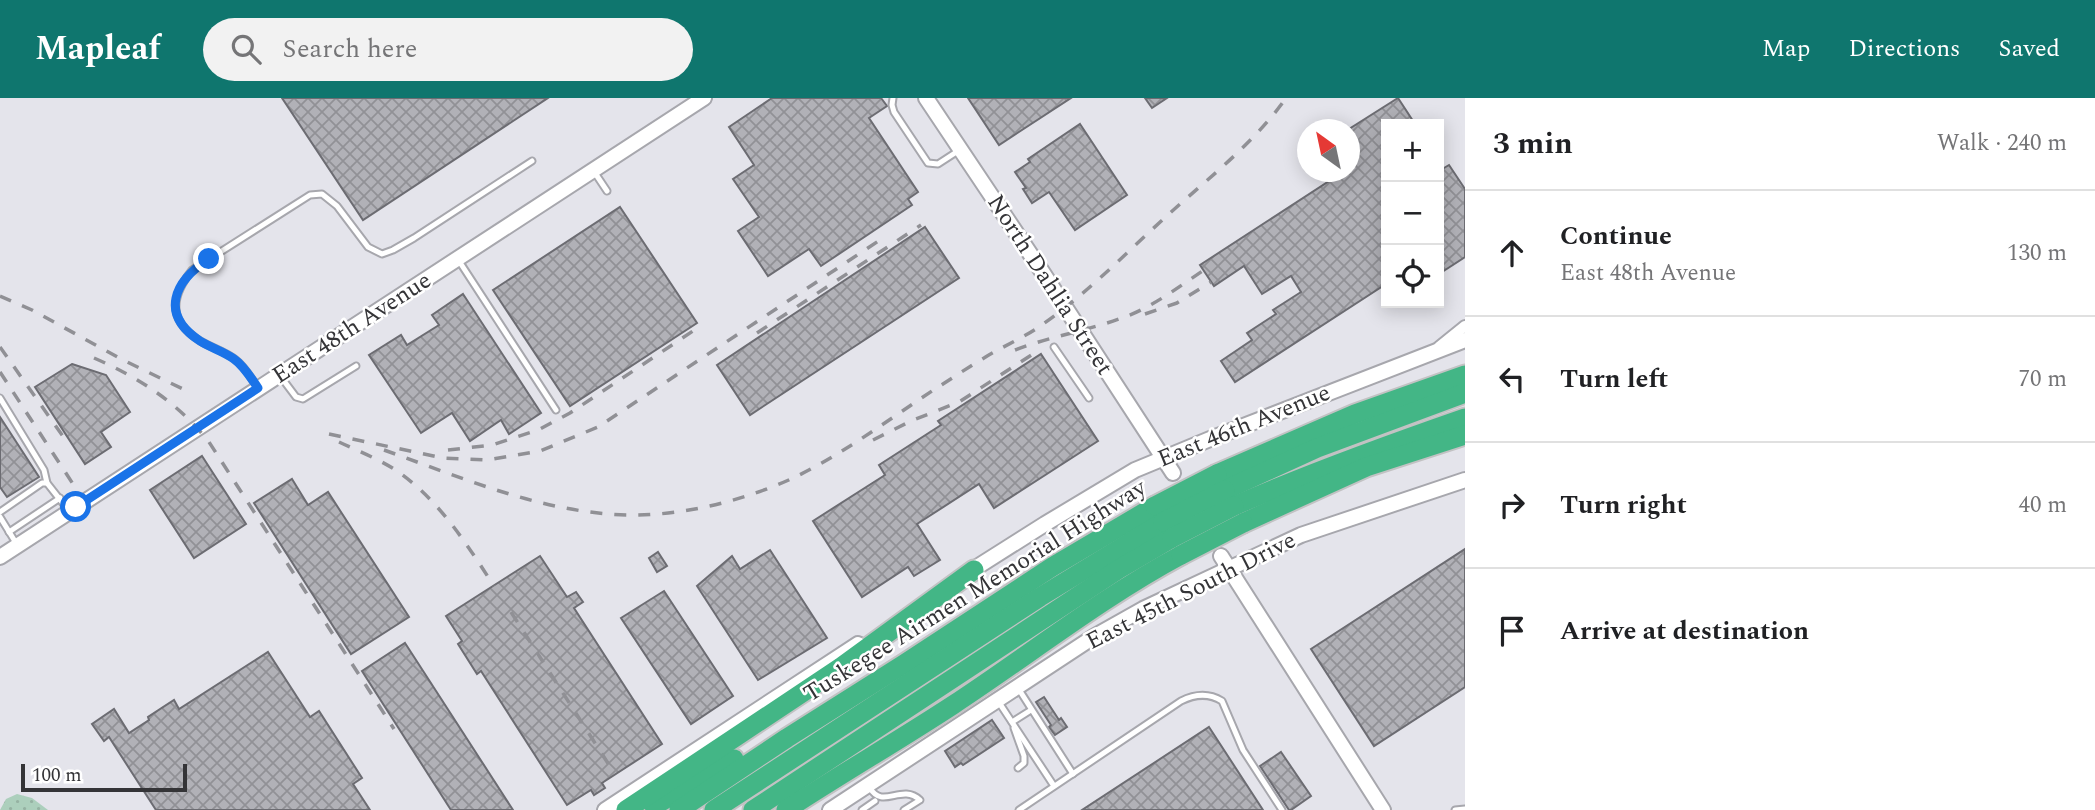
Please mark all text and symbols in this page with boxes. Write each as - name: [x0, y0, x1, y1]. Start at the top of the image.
- search box: [203, 18, 693, 81]
- text: Mapleaf: [35, 24, 161, 74]
- text: Search here: [283, 29, 417, 69]
- icon: search: [227, 30, 265, 68]
- text: Map: [1762, 31, 1810, 67]
- text: Directions: [1848, 31, 1960, 67]
- text: Saved: [1998, 31, 2060, 67]
- north arrow: [1297, 119, 1360, 182]
- map controls: [1381, 119, 1444, 308]
- button: +: [1381, 119, 1444, 182]
- text: 3 min: [1493, 121, 1573, 167]
- text: Walk · 240 m: [1937, 126, 2067, 161]
- button: −: [1381, 182, 1444, 245]
- street label: North Dahlia Street: [978, 187, 1122, 383]
- text: Continue: [1560, 216, 1672, 256]
- icon: ahead: [1493, 234, 1531, 272]
- text: 130 m: [2007, 236, 2067, 271]
- route end: [193, 243, 224, 274]
- button: locate: [1381, 245, 1444, 308]
- text: East 48th Avenue: [1560, 256, 1736, 291]
- street label: East 48th Avenue: [265, 263, 439, 393]
- text: Turn left: [1560, 359, 1668, 399]
- icon: left: [1493, 360, 1531, 398]
- text: 70 m: [2018, 362, 2067, 397]
- street label: East 46th Avenue: [1152, 375, 1336, 477]
- street label: Tuskegee Airmen Memorial Highway: [797, 469, 1155, 712]
- text: Turn right: [1560, 485, 1687, 525]
- icon: right: [1493, 486, 1531, 524]
- text: 40 m: [2018, 488, 2067, 523]
- route start: [60, 491, 91, 522]
- street label: East 45th South Drive: [1080, 522, 1302, 660]
- text: Arrive at destination: [1560, 611, 1809, 651]
- icon: arrive: [1493, 612, 1531, 650]
- scale bar: [21, 761, 187, 793]
- text: 100 m: [32, 761, 82, 790]

